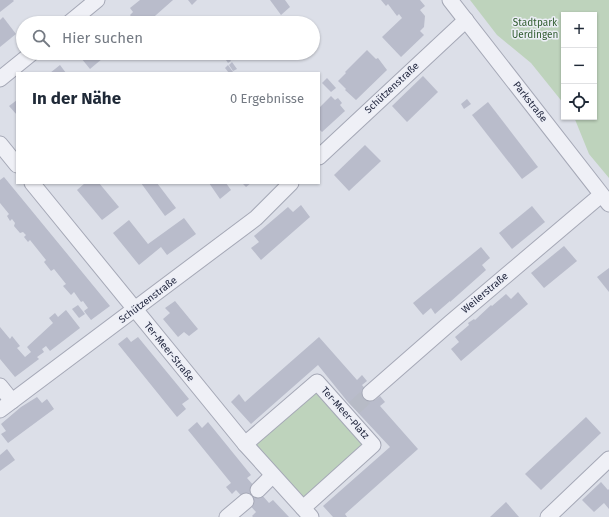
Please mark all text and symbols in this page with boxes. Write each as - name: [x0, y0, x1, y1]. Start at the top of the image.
- map controls: [561, 12, 597, 120]
- button: +: [561, 12, 597, 48]
- search box: [16, 16, 320, 60]
- park label: Stadtpark Uerdingen: [512, 17, 558, 41]
- icon: search: [30, 27, 52, 49]
- text: Hier suchen: [62, 29, 143, 47]
- button: −: [561, 48, 597, 84]
- street label: Schützenstraße: [362, 60, 422, 116]
- street label: Parkstraße: [510, 79, 550, 125]
- button: locate: [561, 84, 597, 120]
- text: In der Nähe: [32, 88, 121, 109]
- text: 0 Ergebnisse: [230, 91, 304, 106]
- street label: Weilerstraße: [459, 270, 511, 316]
- street label: Schützenstraße: [117, 274, 179, 326]
- street label: Ter-Meer-Straße: [141, 320, 197, 384]
- street label: Ter-Meer-Platz: [318, 385, 372, 442]

